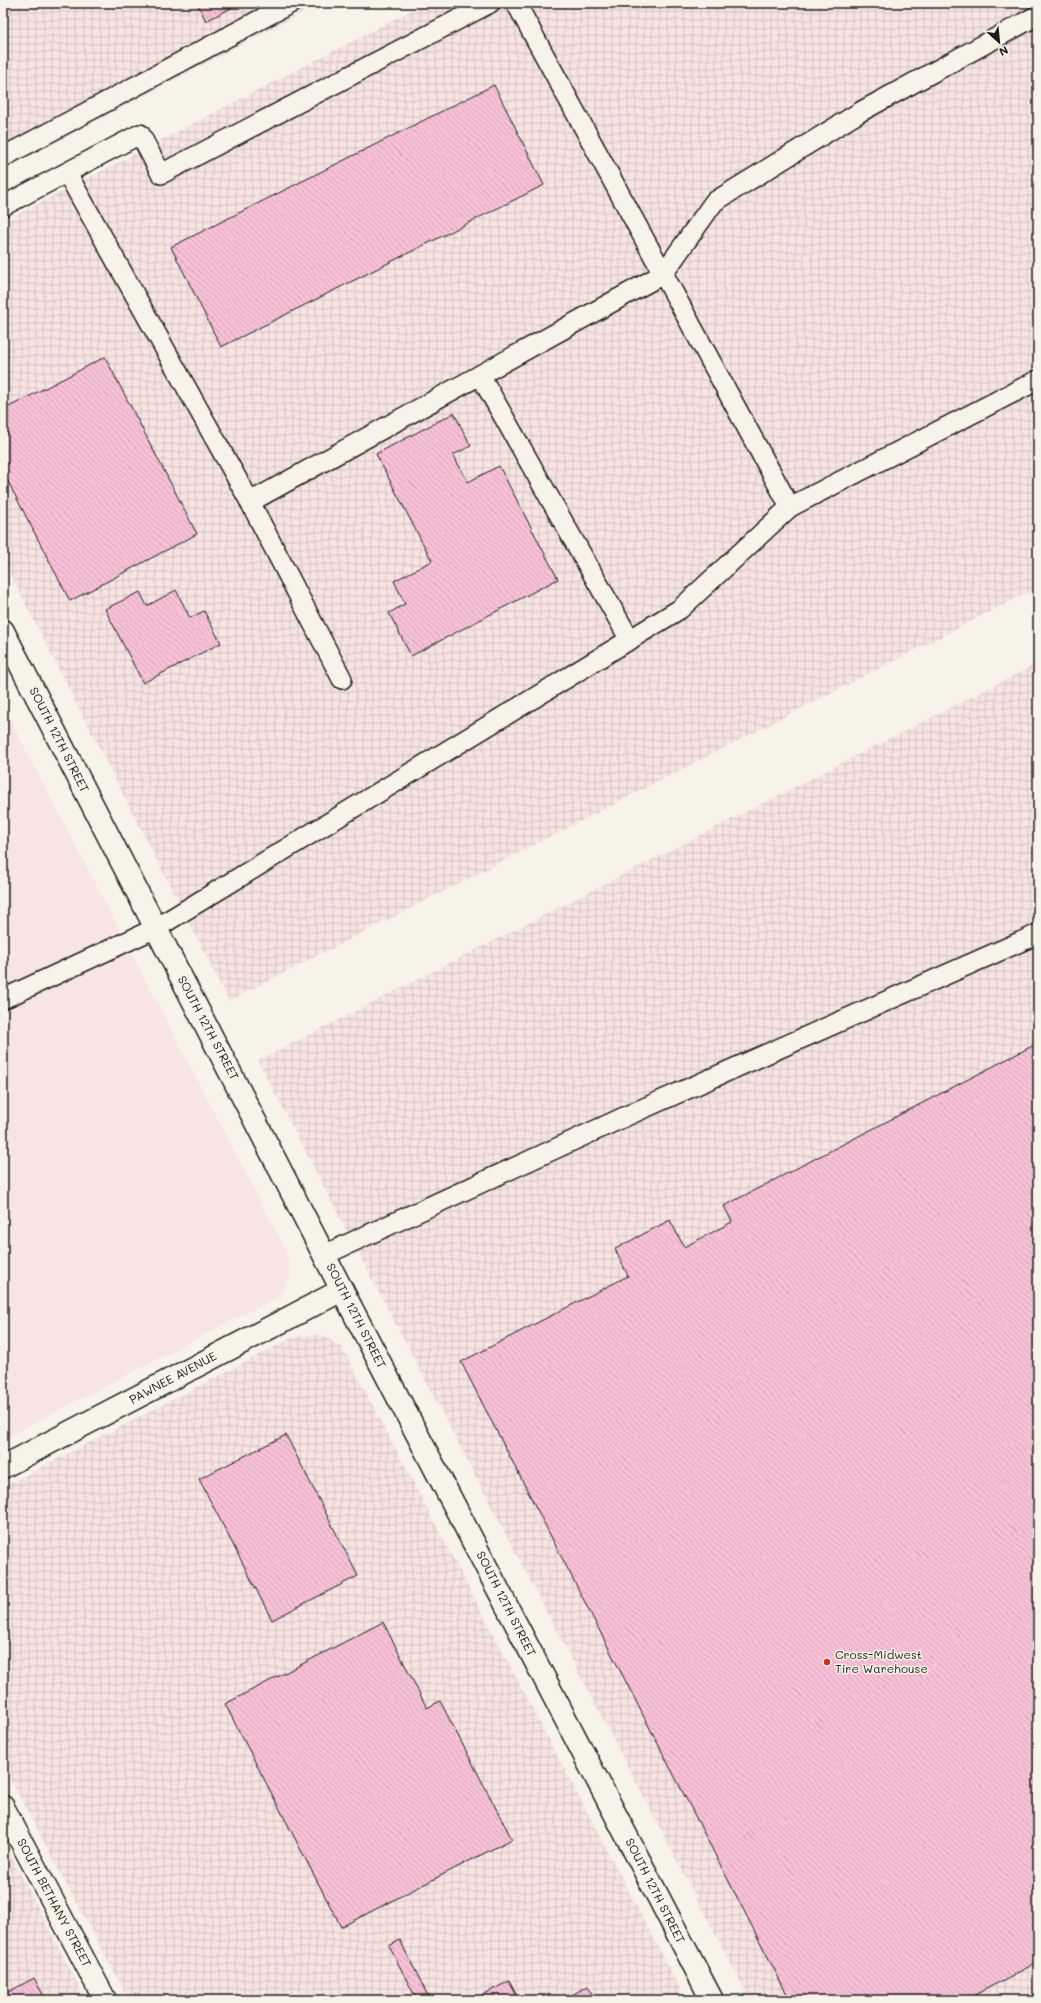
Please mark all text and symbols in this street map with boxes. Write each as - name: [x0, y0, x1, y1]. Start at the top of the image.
- north arrow: [979, 22, 1019, 62]
- text: N: [997, 43, 1011, 60]
- street label: SOUTH 12TH STREET: [26, 684, 94, 795]
- street label: SOUTH 12TH STREET: [175, 973, 243, 1083]
- street label: SOUTH 12TH STREET: [323, 1260, 391, 1371]
- street label: PAWNEE AVENUE: [126, 1347, 219, 1407]
- street label: SOUTH 12TH STREET: [473, 1548, 541, 1659]
- place label: Cross-Midwest Tire Warehouse: [835, 1646, 928, 1676]
- marker: Cross-Midwest Tire Warehouse: [822, 1657, 832, 1667]
- street label: SOUTH BETHANY STREET: [14, 1835, 96, 1970]
- street label: SOUTH 12TH STREET: [622, 1835, 690, 1946]

